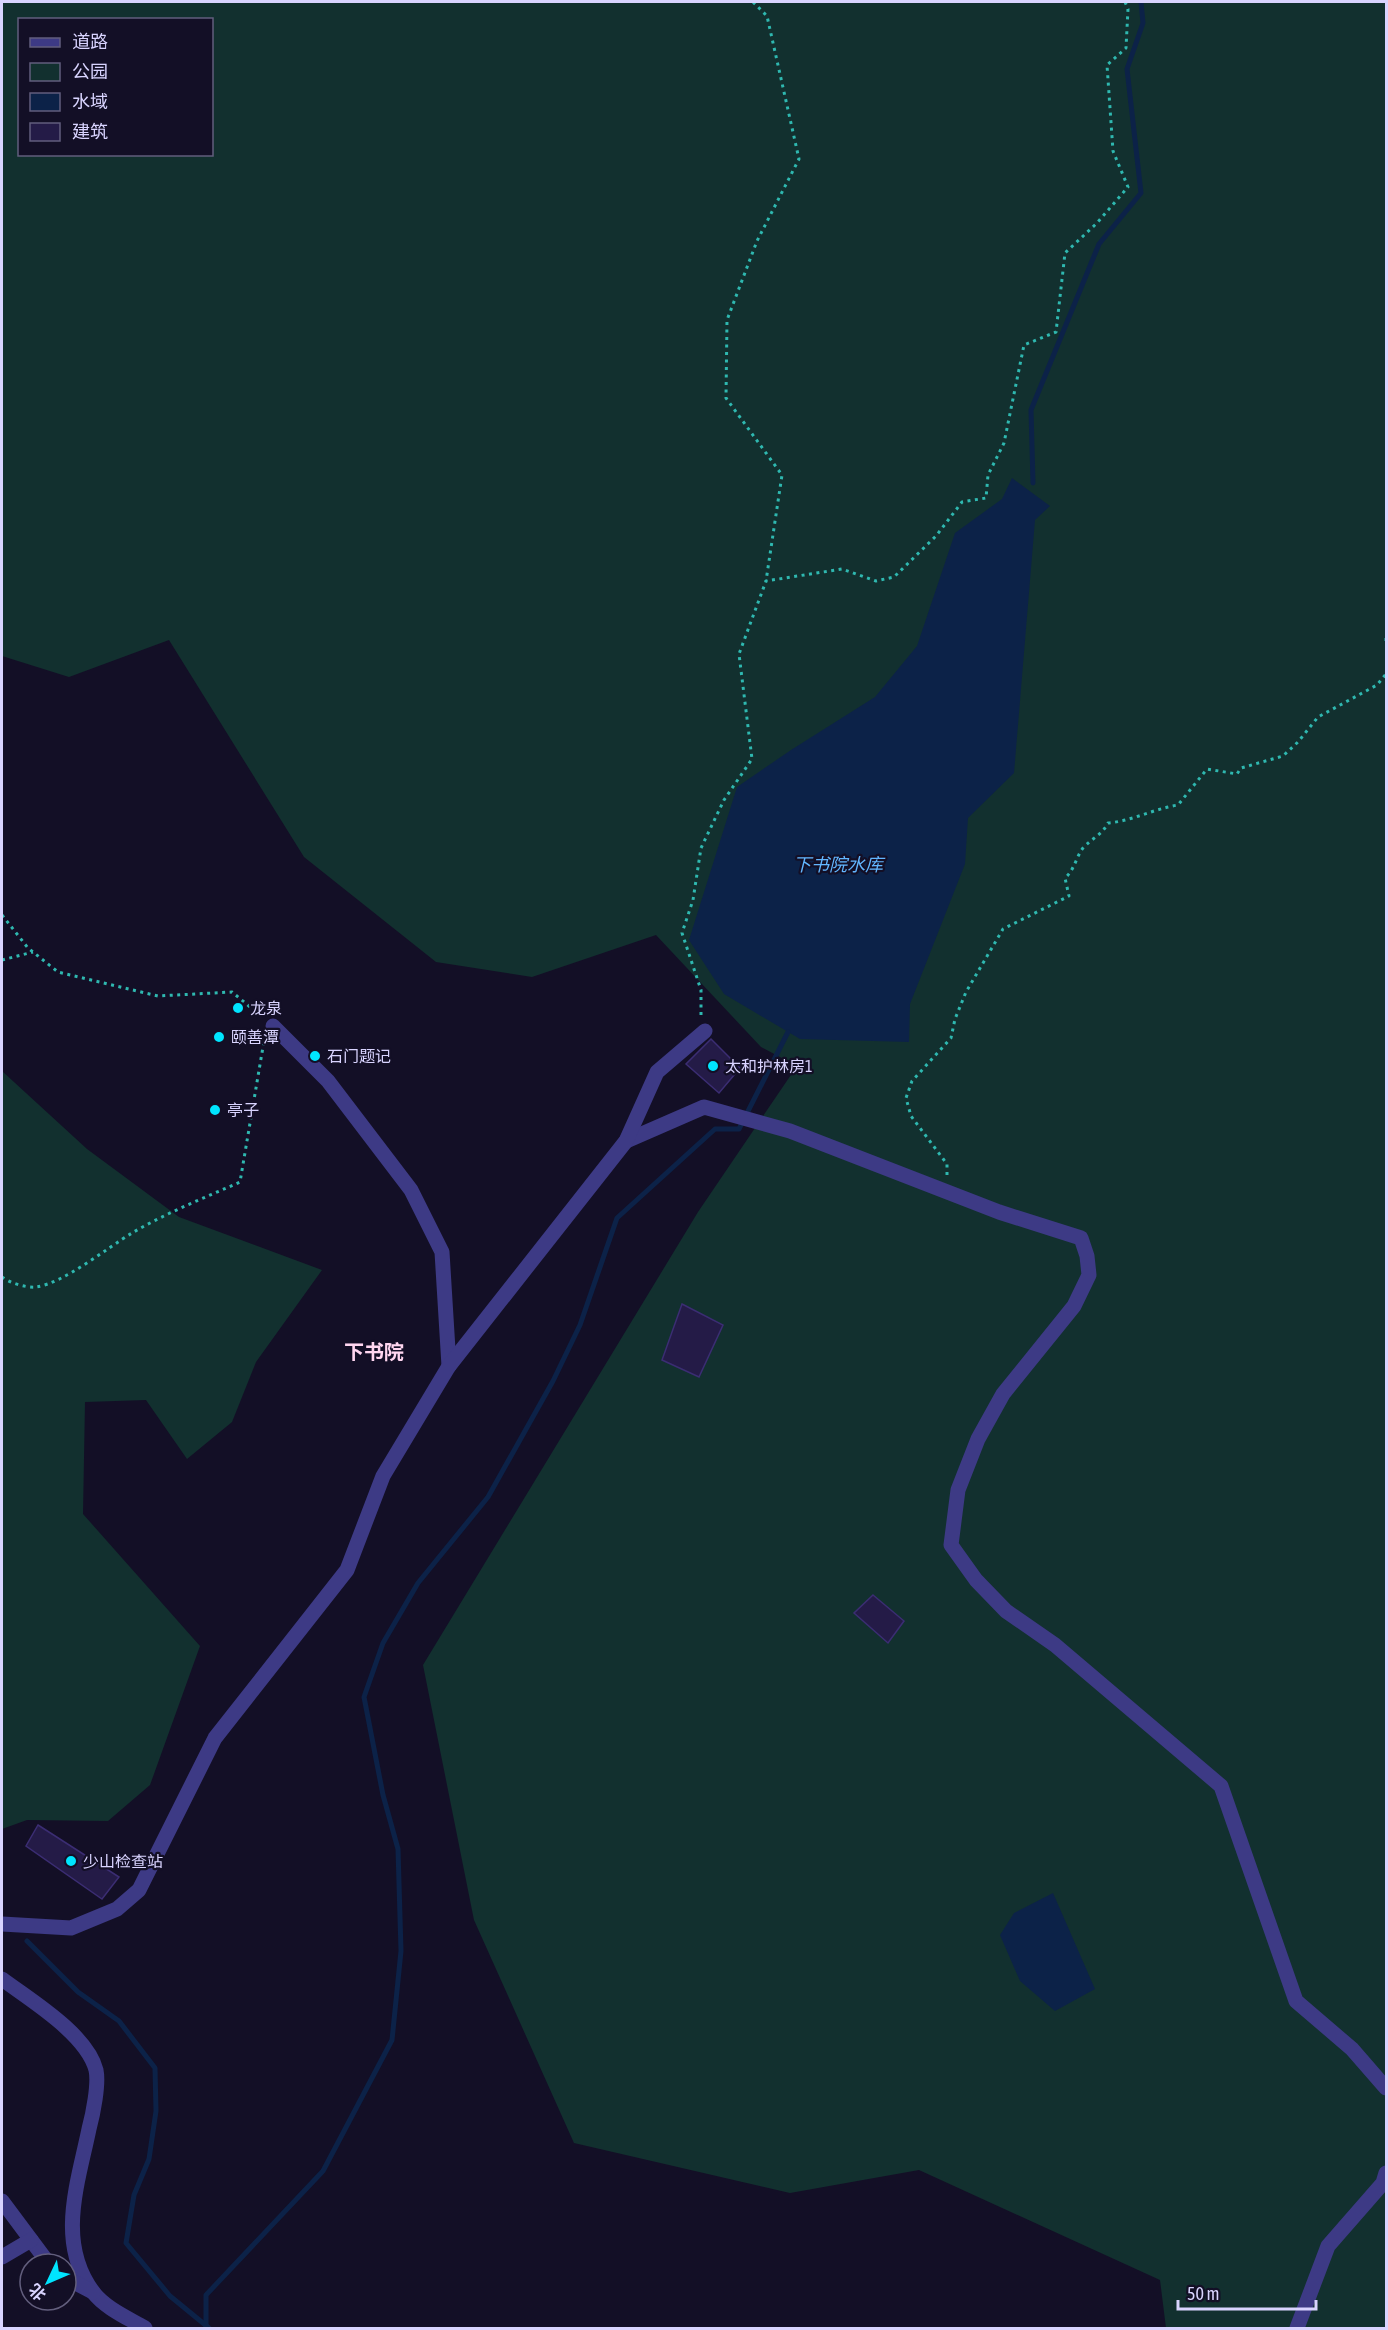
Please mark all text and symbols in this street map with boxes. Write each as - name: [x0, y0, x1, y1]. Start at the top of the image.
- legend: [18, 18, 213, 156]
- text: 道路: [72, 31, 108, 52]
- text: 公园: [72, 61, 108, 82]
- text: 水域: [72, 91, 108, 112]
- text: 建筑: [72, 121, 108, 142]
- water label: 下书院水库: [793, 854, 886, 875]
- place label: 龙泉: [250, 999, 282, 1017]
- marker: 龙泉: [231, 1001, 245, 1015]
- place label: 颐善潭: [231, 1028, 279, 1046]
- marker: 颐善潭: [212, 1030, 226, 1044]
- place label: 石门题记: [327, 1047, 391, 1065]
- marker: 石门题记: [308, 1049, 322, 1063]
- place label: 太和护林房1: [725, 1057, 813, 1075]
- marker: 太和护林房1: [706, 1059, 720, 1073]
- place label: 亭子: [227, 1101, 259, 1119]
- marker: 亭子: [208, 1103, 222, 1117]
- district label: 下书院: [344, 1340, 404, 1363]
- place label: 少山检查站: [83, 1852, 163, 1870]
- marker: 少山检查站: [64, 1854, 78, 1868]
- north arrow: [18, 2252, 78, 2312]
- scale bar: [1178, 2273, 1316, 2311]
- text: 北: [25, 2280, 49, 2304]
- text: 50 m: [1187, 2283, 1219, 2304]

